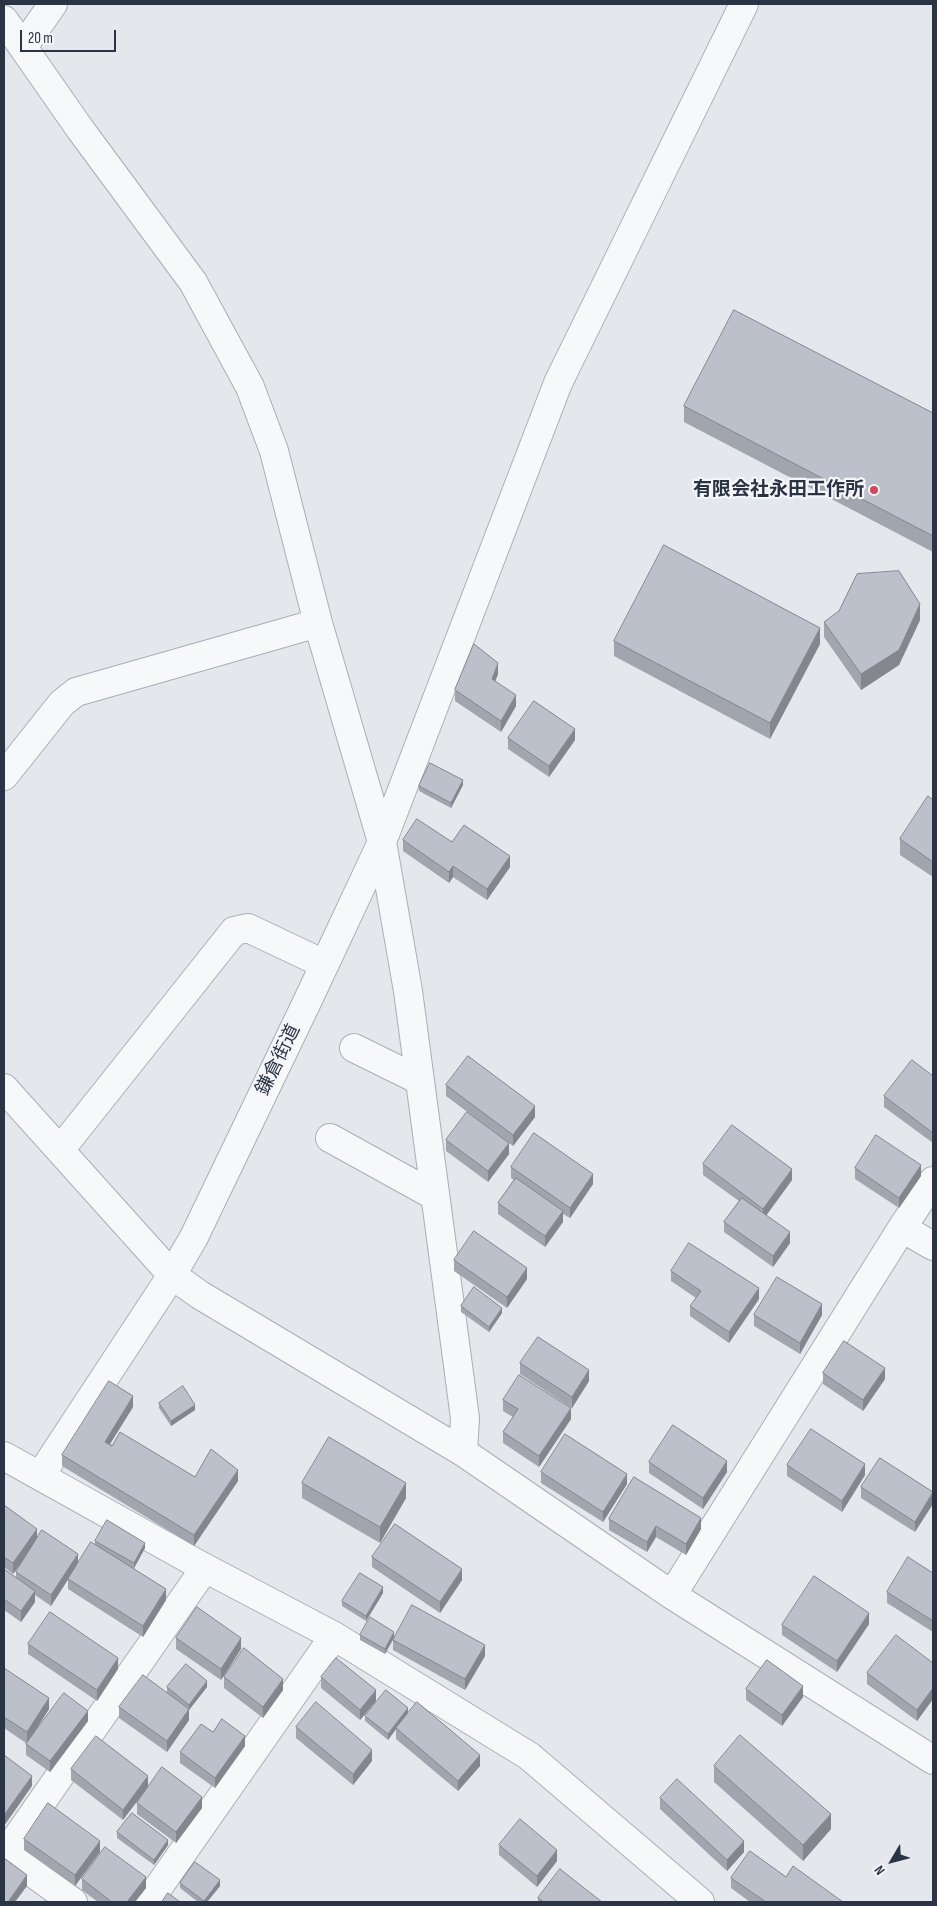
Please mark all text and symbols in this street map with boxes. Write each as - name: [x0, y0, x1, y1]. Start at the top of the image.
- scale bar: [22, 20, 119, 52]
- text: 20 m: [28, 29, 53, 48]
- place label: 有限会社永田工作所: [693, 479, 864, 501]
- marker: 有限会社永田工作所: [868, 484, 880, 496]
- street label: 鎌倉街道: [252, 1021, 306, 1099]
- north arrow: [867, 1836, 917, 1886]
- text: N: [871, 1862, 889, 1878]

